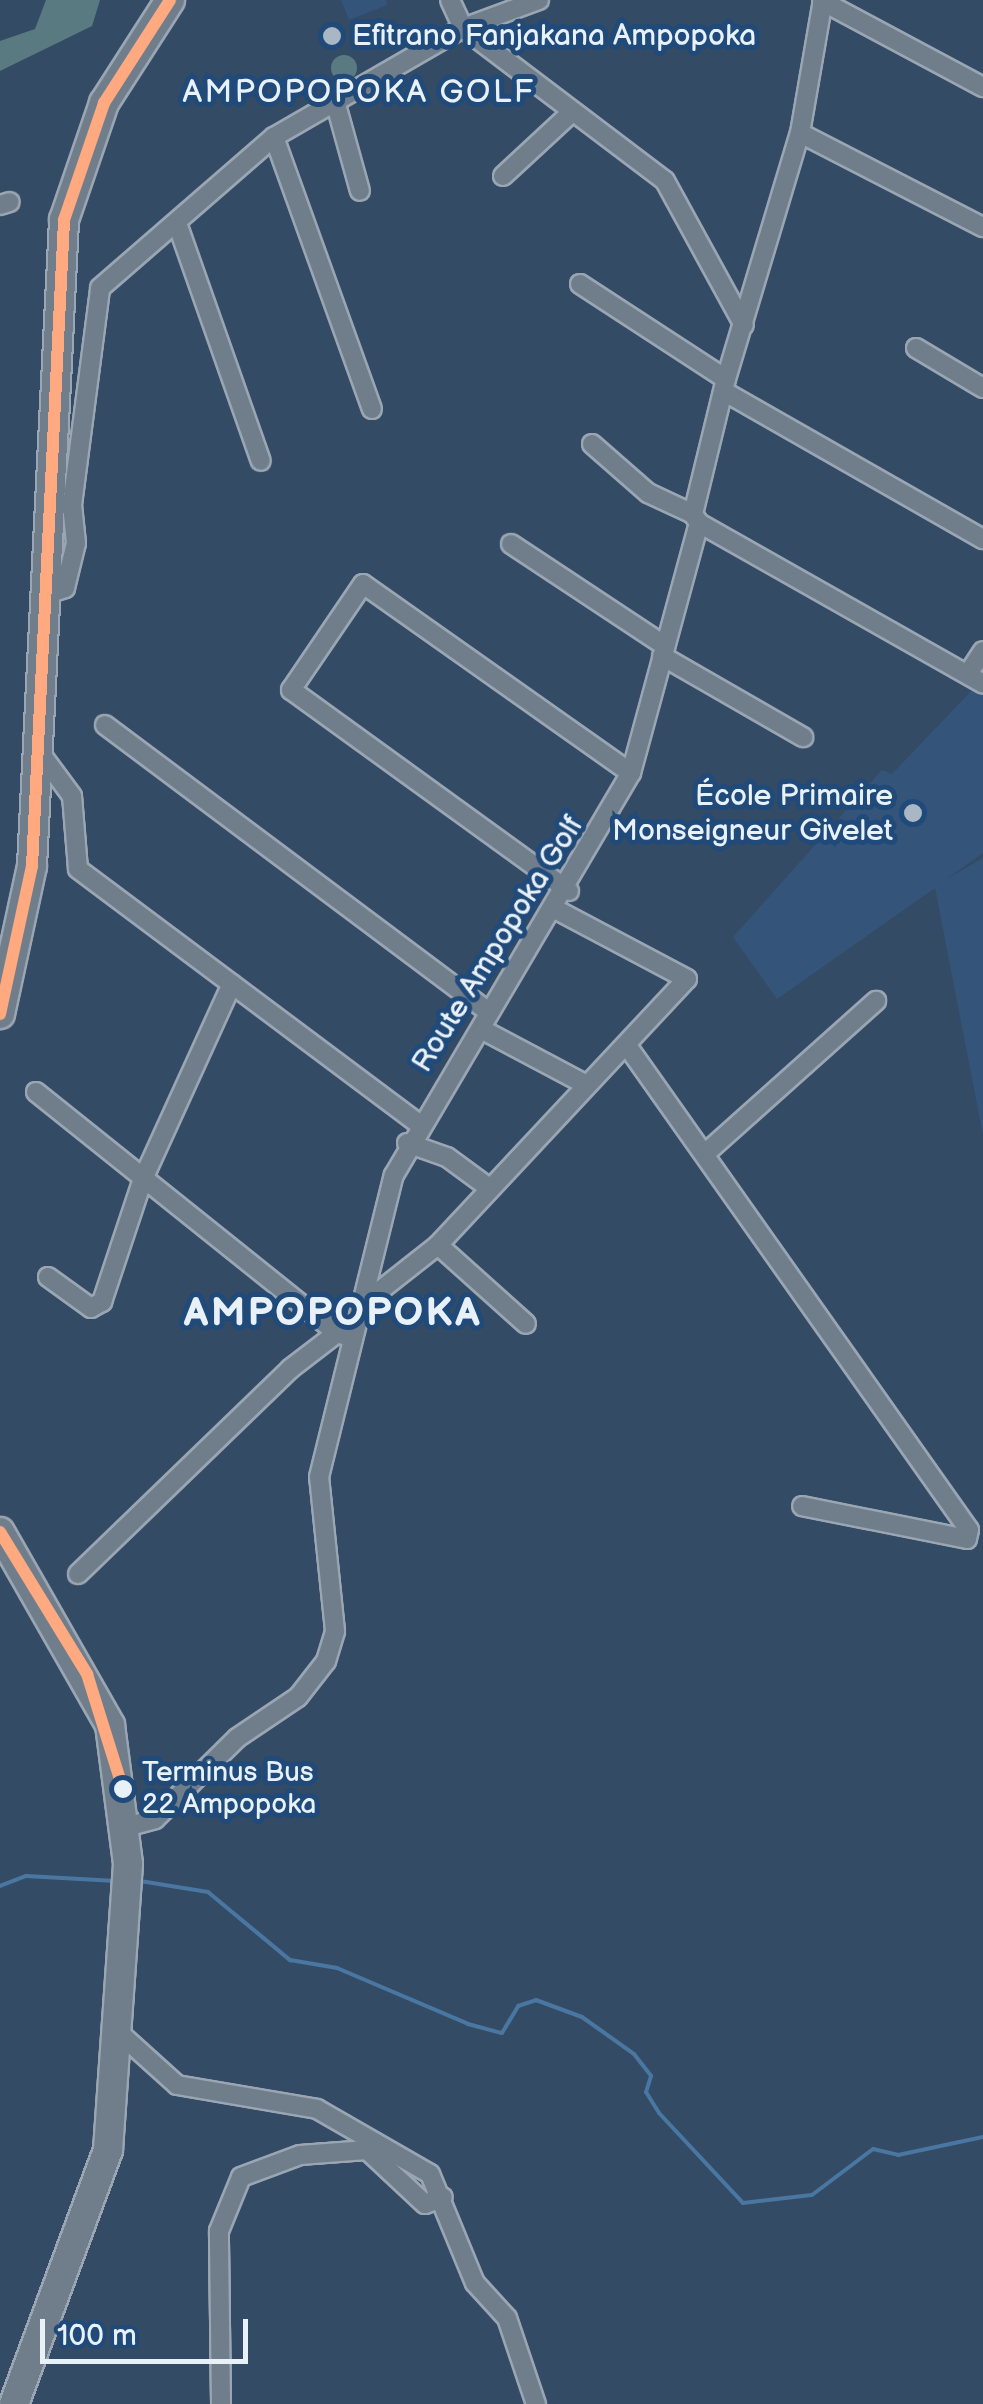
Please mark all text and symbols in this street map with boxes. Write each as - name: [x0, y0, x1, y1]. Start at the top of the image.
- place label: Efitrano Fanjakana Ampopoka: [352, 18, 756, 54]
- marker: Efitrano Fanjakana Ampopoka: [321, 25, 343, 47]
- district label: AMPOPOPOKA GOLF: [183, 74, 535, 112]
- place label: École Primaire Monseigneur Givelet: [612, 778, 893, 848]
- marker: École Primaire Monseigneur Givelet: [902, 802, 924, 824]
- street label: Route Ampopoka Golf: [404, 809, 592, 1079]
- district label: AMPOPOPOKA: [184, 1289, 482, 1337]
- place label: Terminus Bus 22 Ampopoka: [142, 1756, 316, 1822]
- marker: Terminus Bus 22 Ampopoka: [113, 1779, 133, 1799]
- scale bar: [45, 2299, 252, 2361]
- text: 100 m: [57, 2318, 137, 2354]

